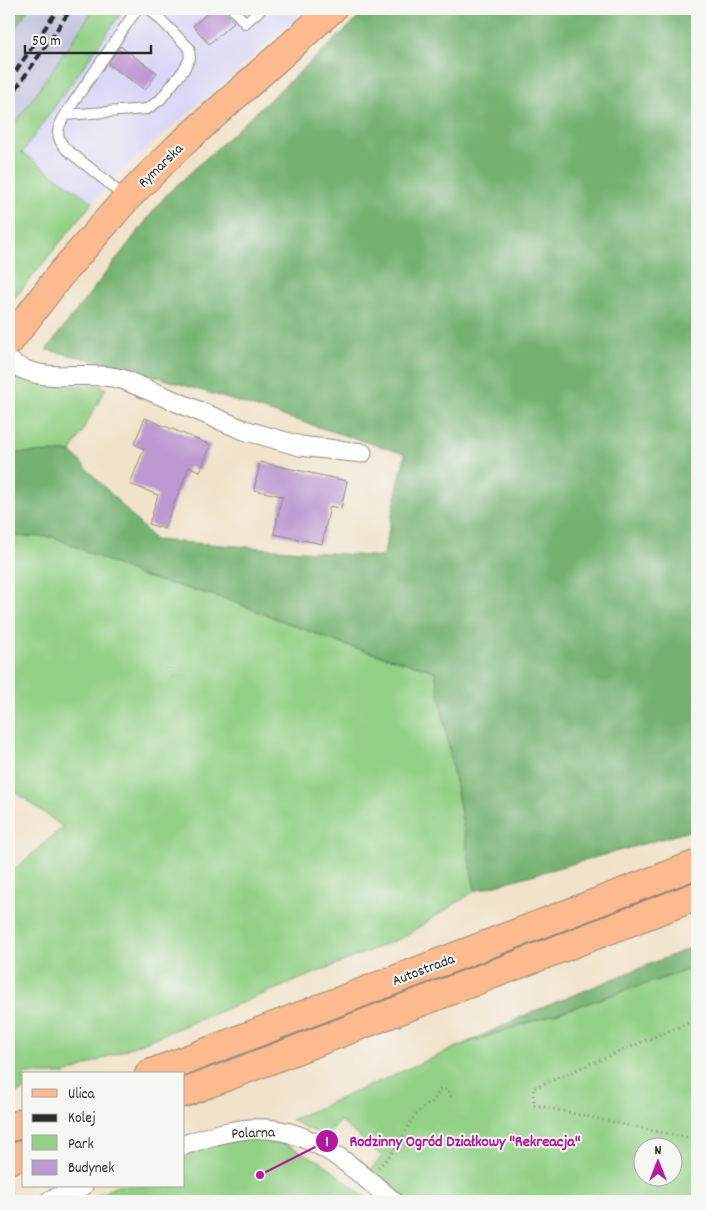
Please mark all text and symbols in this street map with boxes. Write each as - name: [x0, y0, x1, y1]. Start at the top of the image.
- scale bar: [25, 22, 151, 54]
- text: 50 m: [32, 31, 61, 53]
- street label: Rymarska: [134, 138, 190, 194]
- street label: Autostrada: [389, 949, 459, 993]
- legend: [22, 1072, 185, 1188]
- text: Ulica: [68, 1084, 96, 1106]
- text: Kolej: [68, 1108, 96, 1130]
- street label: Polarna: [231, 1122, 276, 1146]
- callout: Rodzinny Ogród Działkowy "Rekreacja": [314, 1125, 591, 1156]
- text: Rodzinny Ogród Działkowy "Rekreacja": [349, 1131, 581, 1154]
- text: 1: [325, 1132, 329, 1154]
- text: Park: [68, 1134, 94, 1156]
- north arrow: [634, 1138, 684, 1188]
- text: N: [655, 1141, 662, 1161]
- text: Budynek: [68, 1158, 114, 1180]

